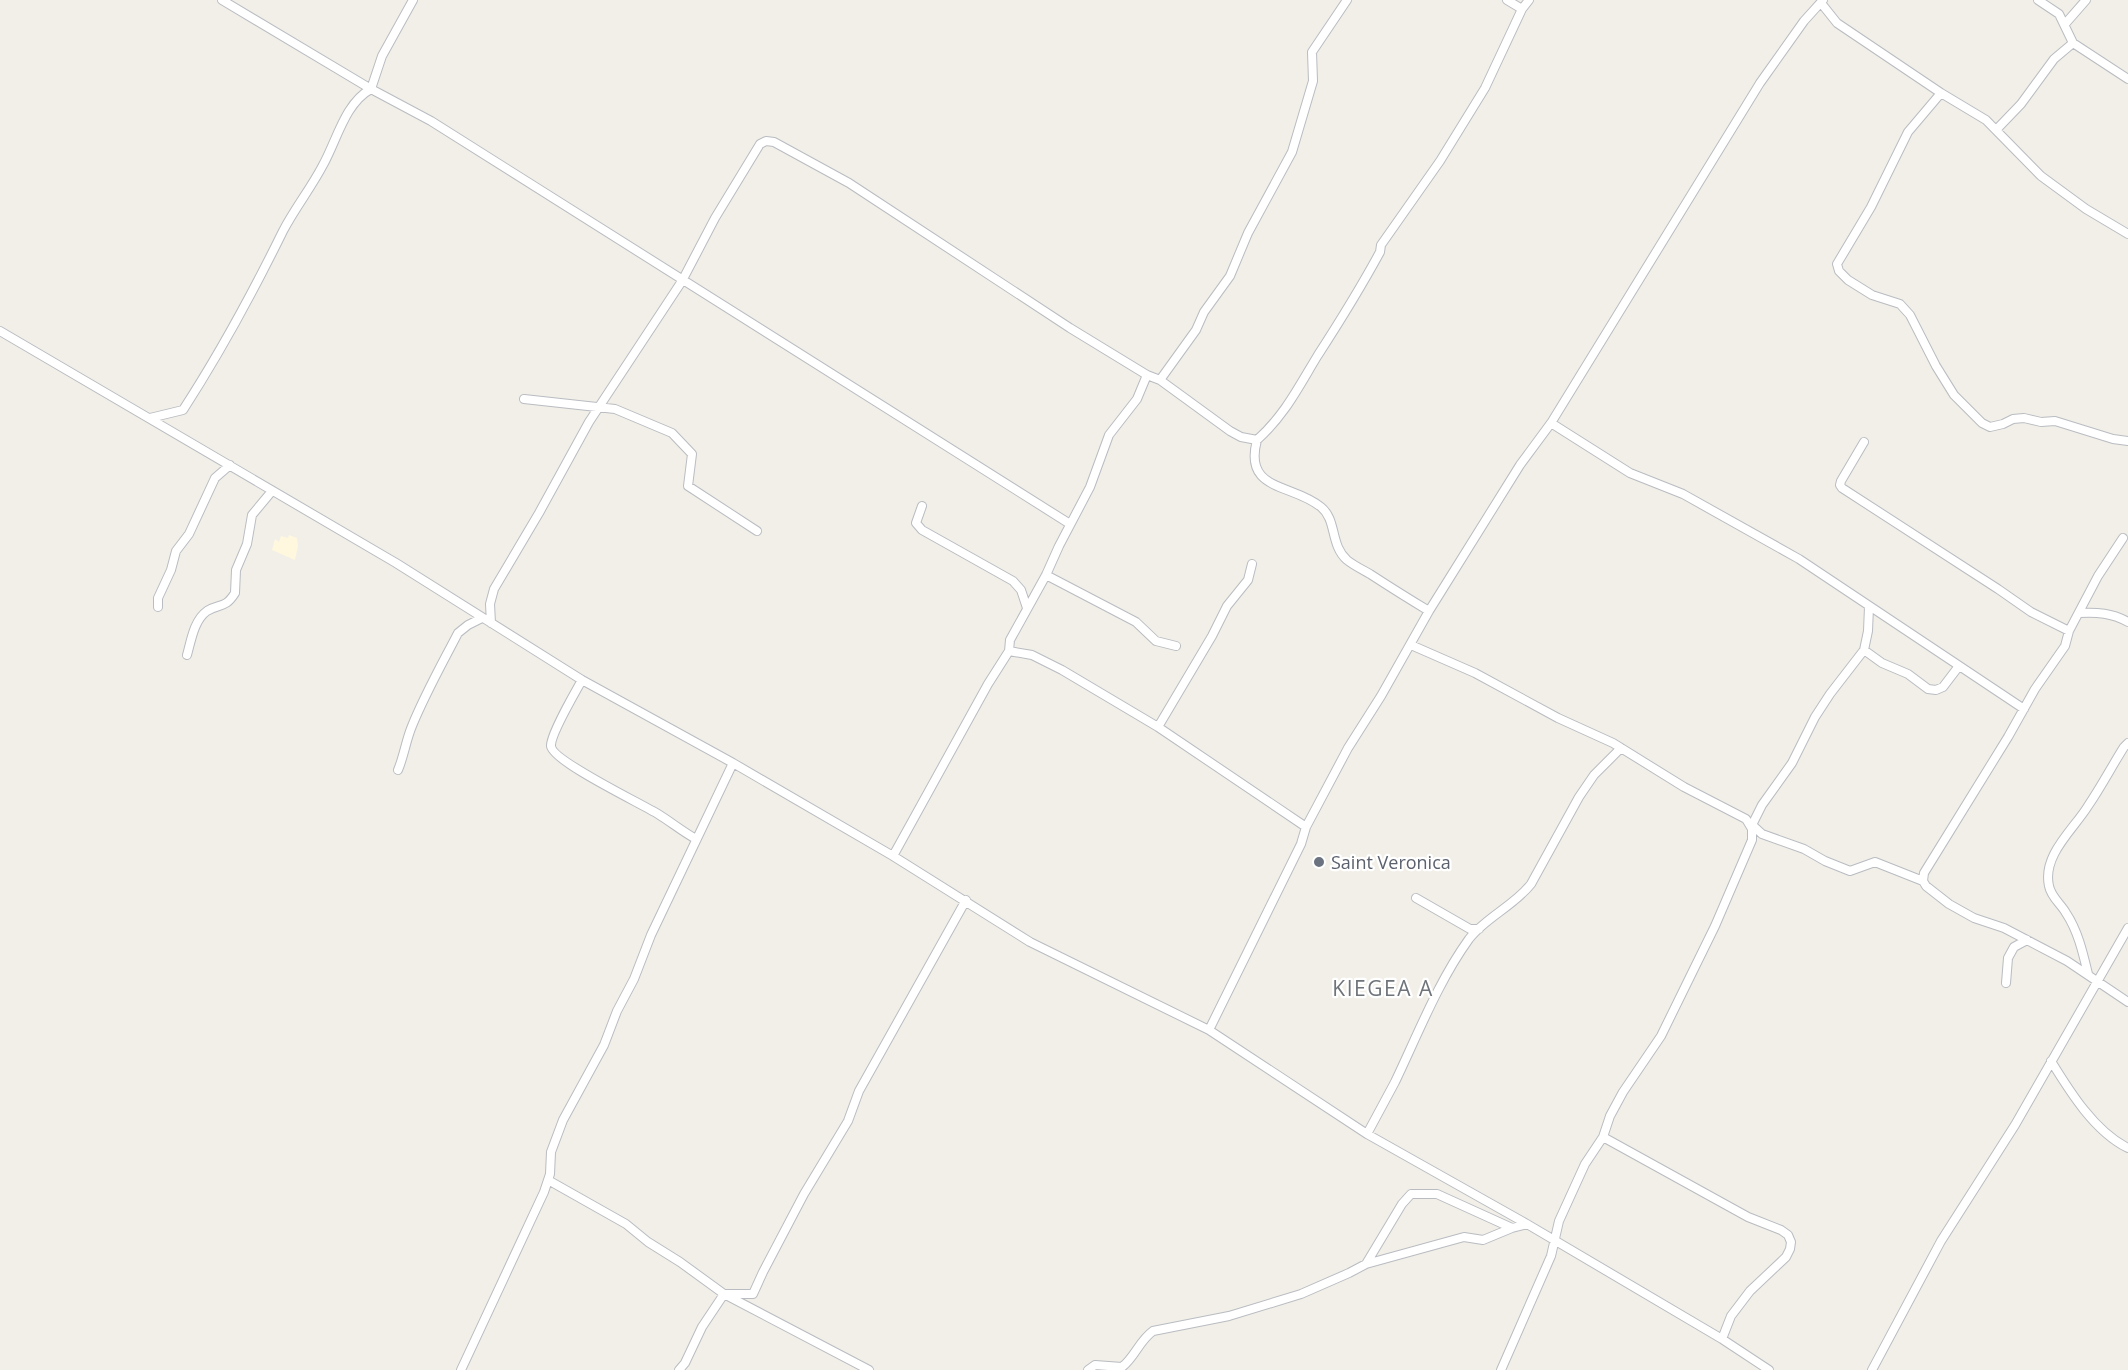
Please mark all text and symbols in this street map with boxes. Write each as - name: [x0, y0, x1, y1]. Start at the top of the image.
- place label: Saint Veronica: [1331, 850, 1451, 874]
- marker: Saint Veronica: [1312, 855, 1326, 869]
- district label: KIEGEA A: [1332, 974, 1434, 1002]

